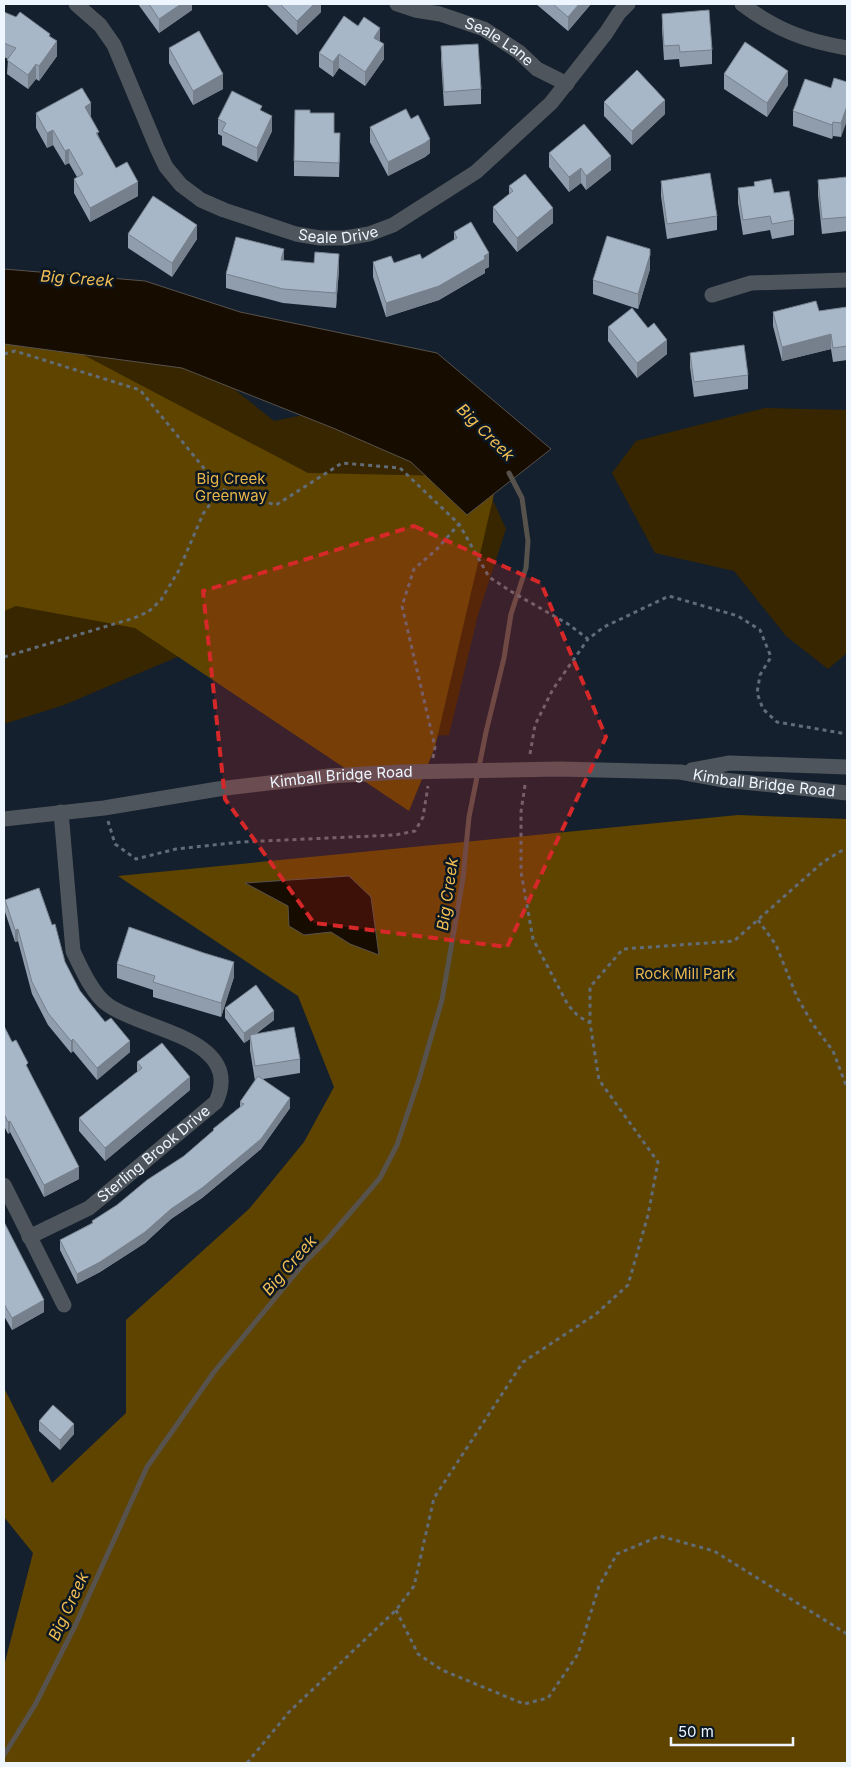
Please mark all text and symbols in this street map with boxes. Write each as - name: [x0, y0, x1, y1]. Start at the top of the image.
- street label: Seale Lane: [462, 13, 538, 70]
- street label: Seale Drive: [297, 221, 381, 247]
- water label: Big Creek: [40, 265, 114, 291]
- water label: Big Creek: [453, 399, 519, 465]
- park label: Big Creek Greenway: [195, 469, 267, 505]
- street label: Kimball Bridge Road: [269, 762, 413, 792]
- street label: Kimball Bridge Road: [691, 765, 836, 801]
- water label: Big Creek: [432, 856, 462, 932]
- park label: Rock Mill Park: [635, 964, 736, 983]
- street label: Sterling Brook Drive: [93, 1101, 214, 1206]
- water label: Big Creek: [257, 1231, 321, 1299]
- water label: Big Creek: [43, 1568, 93, 1643]
- scale bar: [671, 1714, 794, 1746]
- text: 50 m: [678, 1722, 714, 1741]

